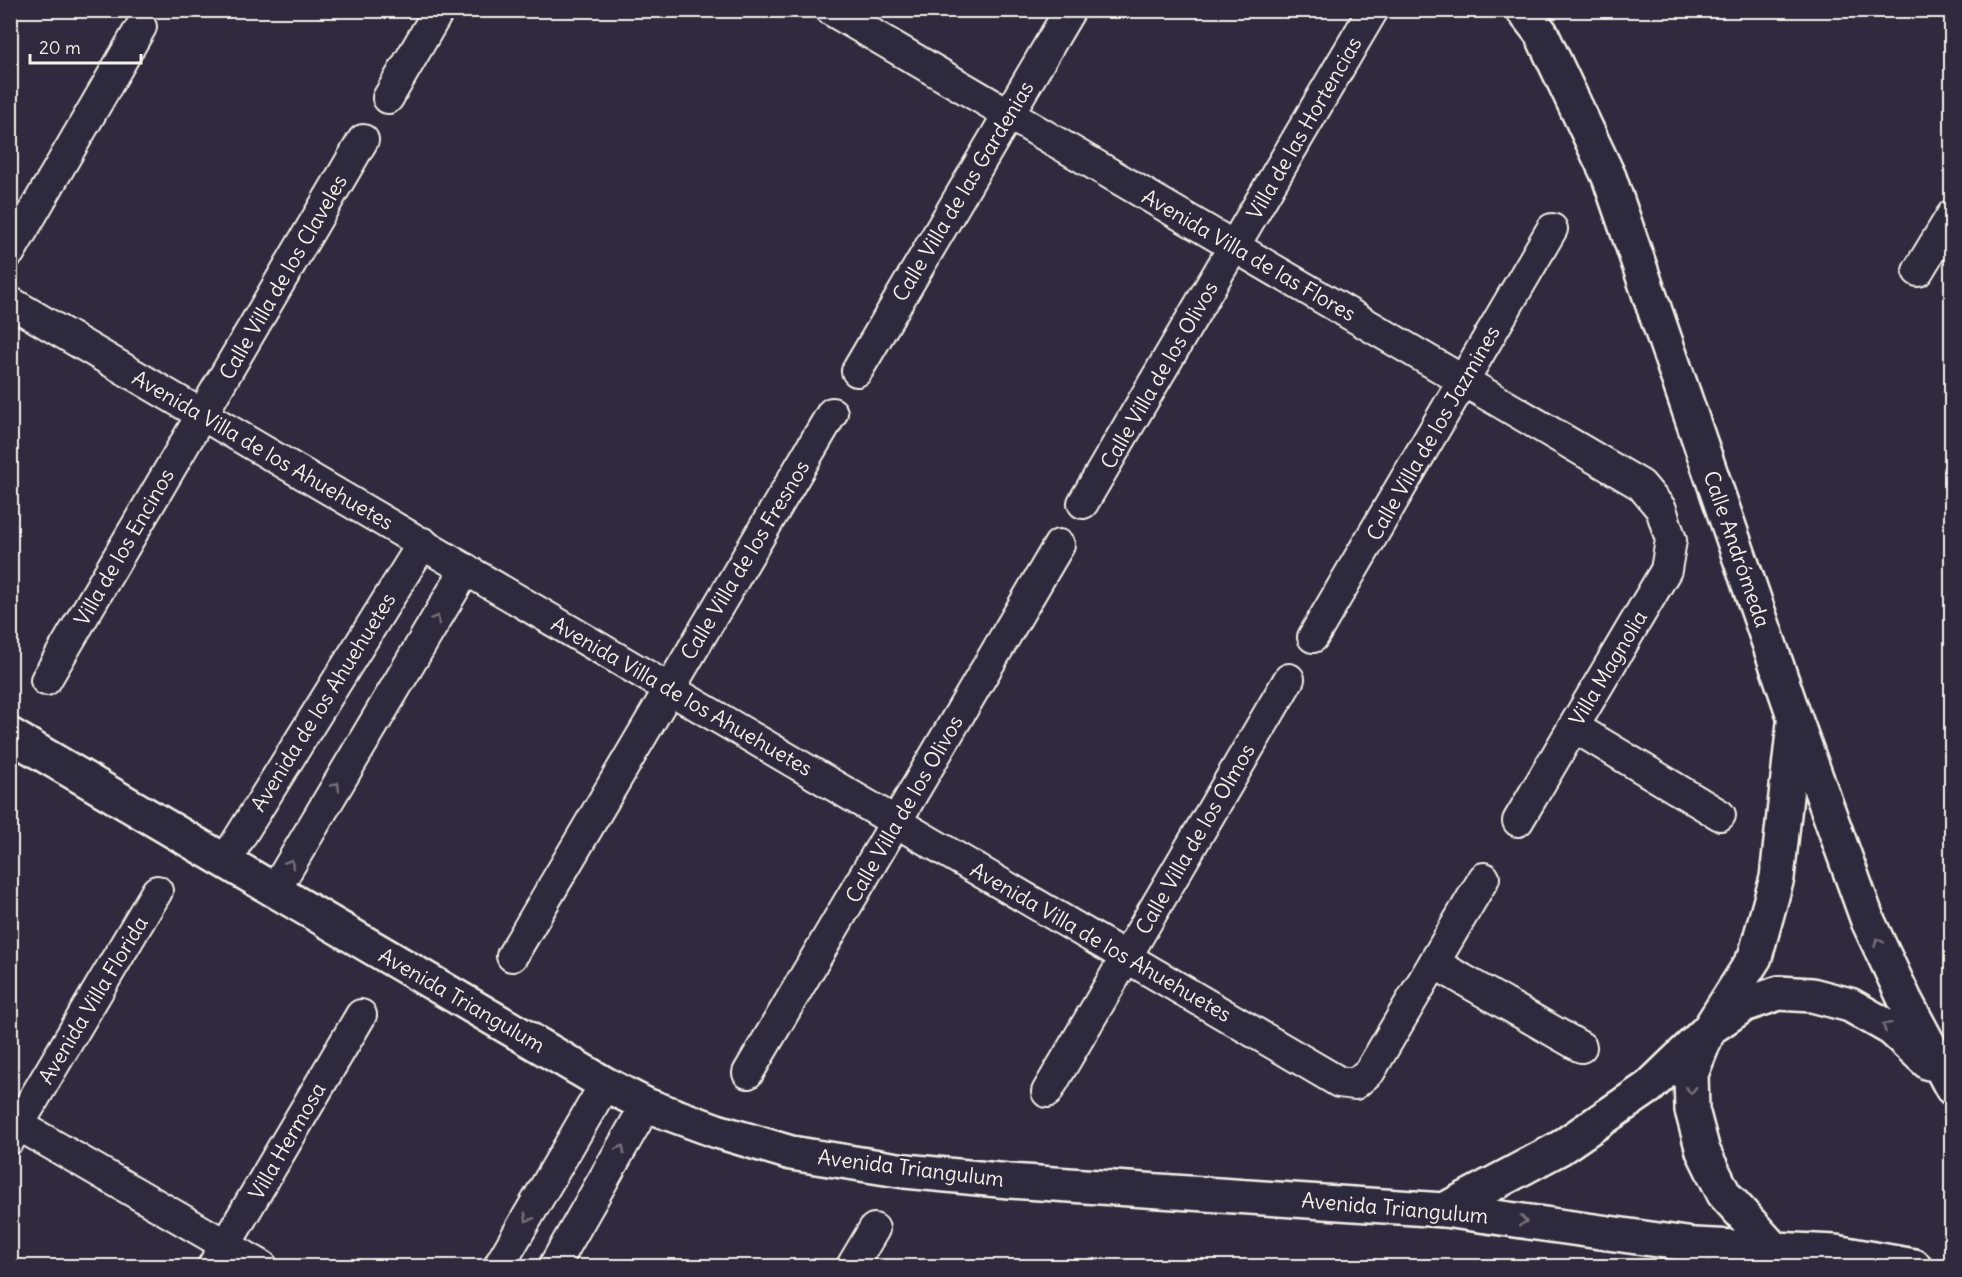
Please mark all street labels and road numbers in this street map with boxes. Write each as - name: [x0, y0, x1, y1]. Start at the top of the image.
- street label: Villa de las Hortencias: [1241, 32, 1367, 224]
- street label: Calle Villa de las Gardenias: [886, 76, 1040, 306]
- street label: Calle Villa de los Claveles: [213, 169, 353, 385]
- street label: Avenida Villa de las Flores: [1137, 183, 1361, 327]
- street label: Calle Villa de los Olivos: [1094, 276, 1224, 474]
- street label: Calle Villa de los Jazmines: [1360, 321, 1506, 545]
- street label: Avenida Villa de los Ahuehuetes: [128, 364, 398, 536]
- street label: Calle Villa de los Fresnos: [675, 455, 815, 665]
- street label: Villa de los Encinos: [68, 464, 180, 630]
- street label: Calle Andrómeda: [1698, 467, 1776, 631]
- street label: Avenida de los Ahuehuetes: [245, 588, 401, 816]
- street label: Villa Magnolia: [1563, 605, 1653, 731]
- street label: Avenida Villa de los Ahuehuetes: [547, 610, 817, 782]
- street label: Calle Villa de los Olivos: [839, 710, 969, 908]
- street label: Calle Villa de los Olmos: [1129, 739, 1261, 939]
- street label: Avenida Villa de los Ahuehuetes: [966, 856, 1236, 1028]
- street label: Avenida Villa Florida: [32, 911, 154, 1089]
- street label: Avenida Triangulum: [374, 941, 550, 1059]
- street label: Villa Hermosa: [243, 1078, 331, 1204]
- street label: Avenida Triangulum: [816, 1143, 1006, 1193]
- street label: Avenida Triangulum: [1300, 1186, 1490, 1230]

